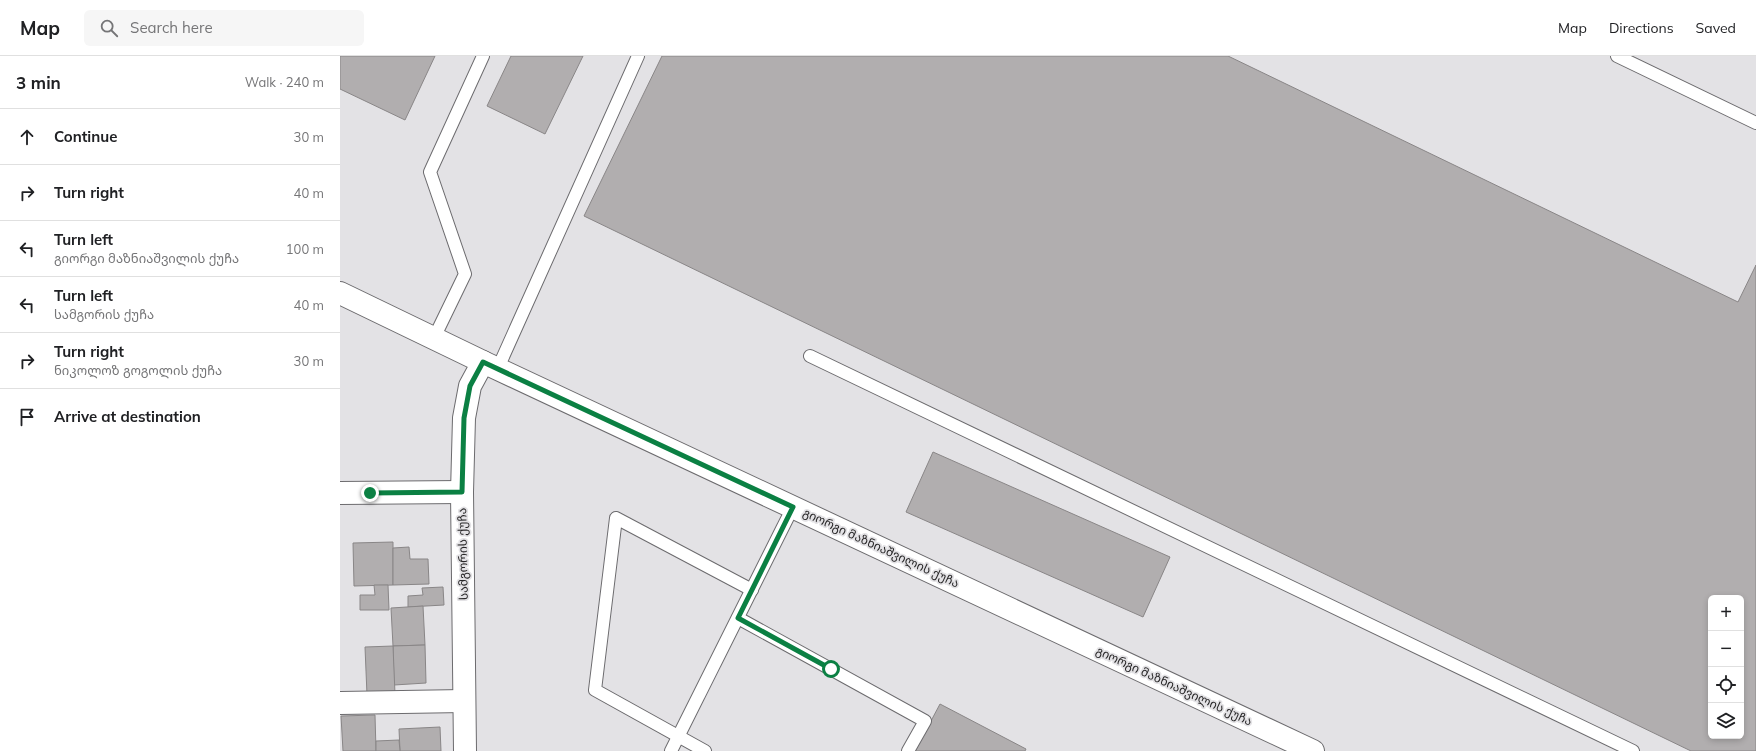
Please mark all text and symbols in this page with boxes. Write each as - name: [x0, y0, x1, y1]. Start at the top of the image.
- search box: [84, 10, 364, 46]
- text: Map: [20, 16, 60, 40]
- icon: search: [98, 17, 120, 39]
- text: Search here: [130, 18, 213, 37]
- text: Map: [1558, 19, 1587, 37]
- text: Directions: [1609, 19, 1674, 37]
- text: Saved: [1696, 19, 1736, 37]
- text: 3 min: [16, 72, 61, 93]
- text: Walk · 240 m: [245, 74, 324, 90]
- icon: ahead: [16, 126, 38, 148]
- text: Continue: [54, 127, 117, 146]
- text: 30 m: [294, 129, 324, 145]
- icon: right: [16, 182, 38, 204]
- text: Turn right: [54, 183, 124, 202]
- text: 40 m: [294, 185, 324, 201]
- text: Turn left: [54, 230, 113, 249]
- icon: left: [16, 238, 38, 260]
- text: 100 m: [286, 241, 324, 257]
- text: გიორგი მაზნიაშვილის ქუჩა: [54, 250, 239, 266]
- text: Turn left: [54, 286, 113, 305]
- icon: left: [16, 294, 38, 316]
- text: 40 m: [294, 297, 324, 313]
- text: სამგორის ქუჩა: [54, 306, 154, 322]
- text: Turn right: [54, 342, 124, 361]
- icon: right: [16, 350, 38, 372]
- text: 30 m: [294, 353, 324, 369]
- text: ნიკოლოზ გოგოლის ქუჩა: [54, 362, 222, 378]
- icon: arrive: [16, 406, 38, 428]
- text: Arrive at destination: [54, 407, 201, 426]
- route end: [361, 484, 379, 502]
- street label: გიორგი მაზნიაშვილის ქუჩა: [800, 505, 962, 591]
- street label: სამგორის ქუჩა: [454, 508, 471, 600]
- map controls: [1708, 595, 1744, 739]
- button: +: [1708, 595, 1744, 631]
- button: −: [1708, 631, 1744, 667]
- street label: გიორგი მაზნიაშვილის ქუჩა: [1093, 643, 1255, 729]
- route start: [822, 660, 840, 678]
- button: locate: [1708, 667, 1744, 703]
- button: layers: [1708, 703, 1744, 739]

